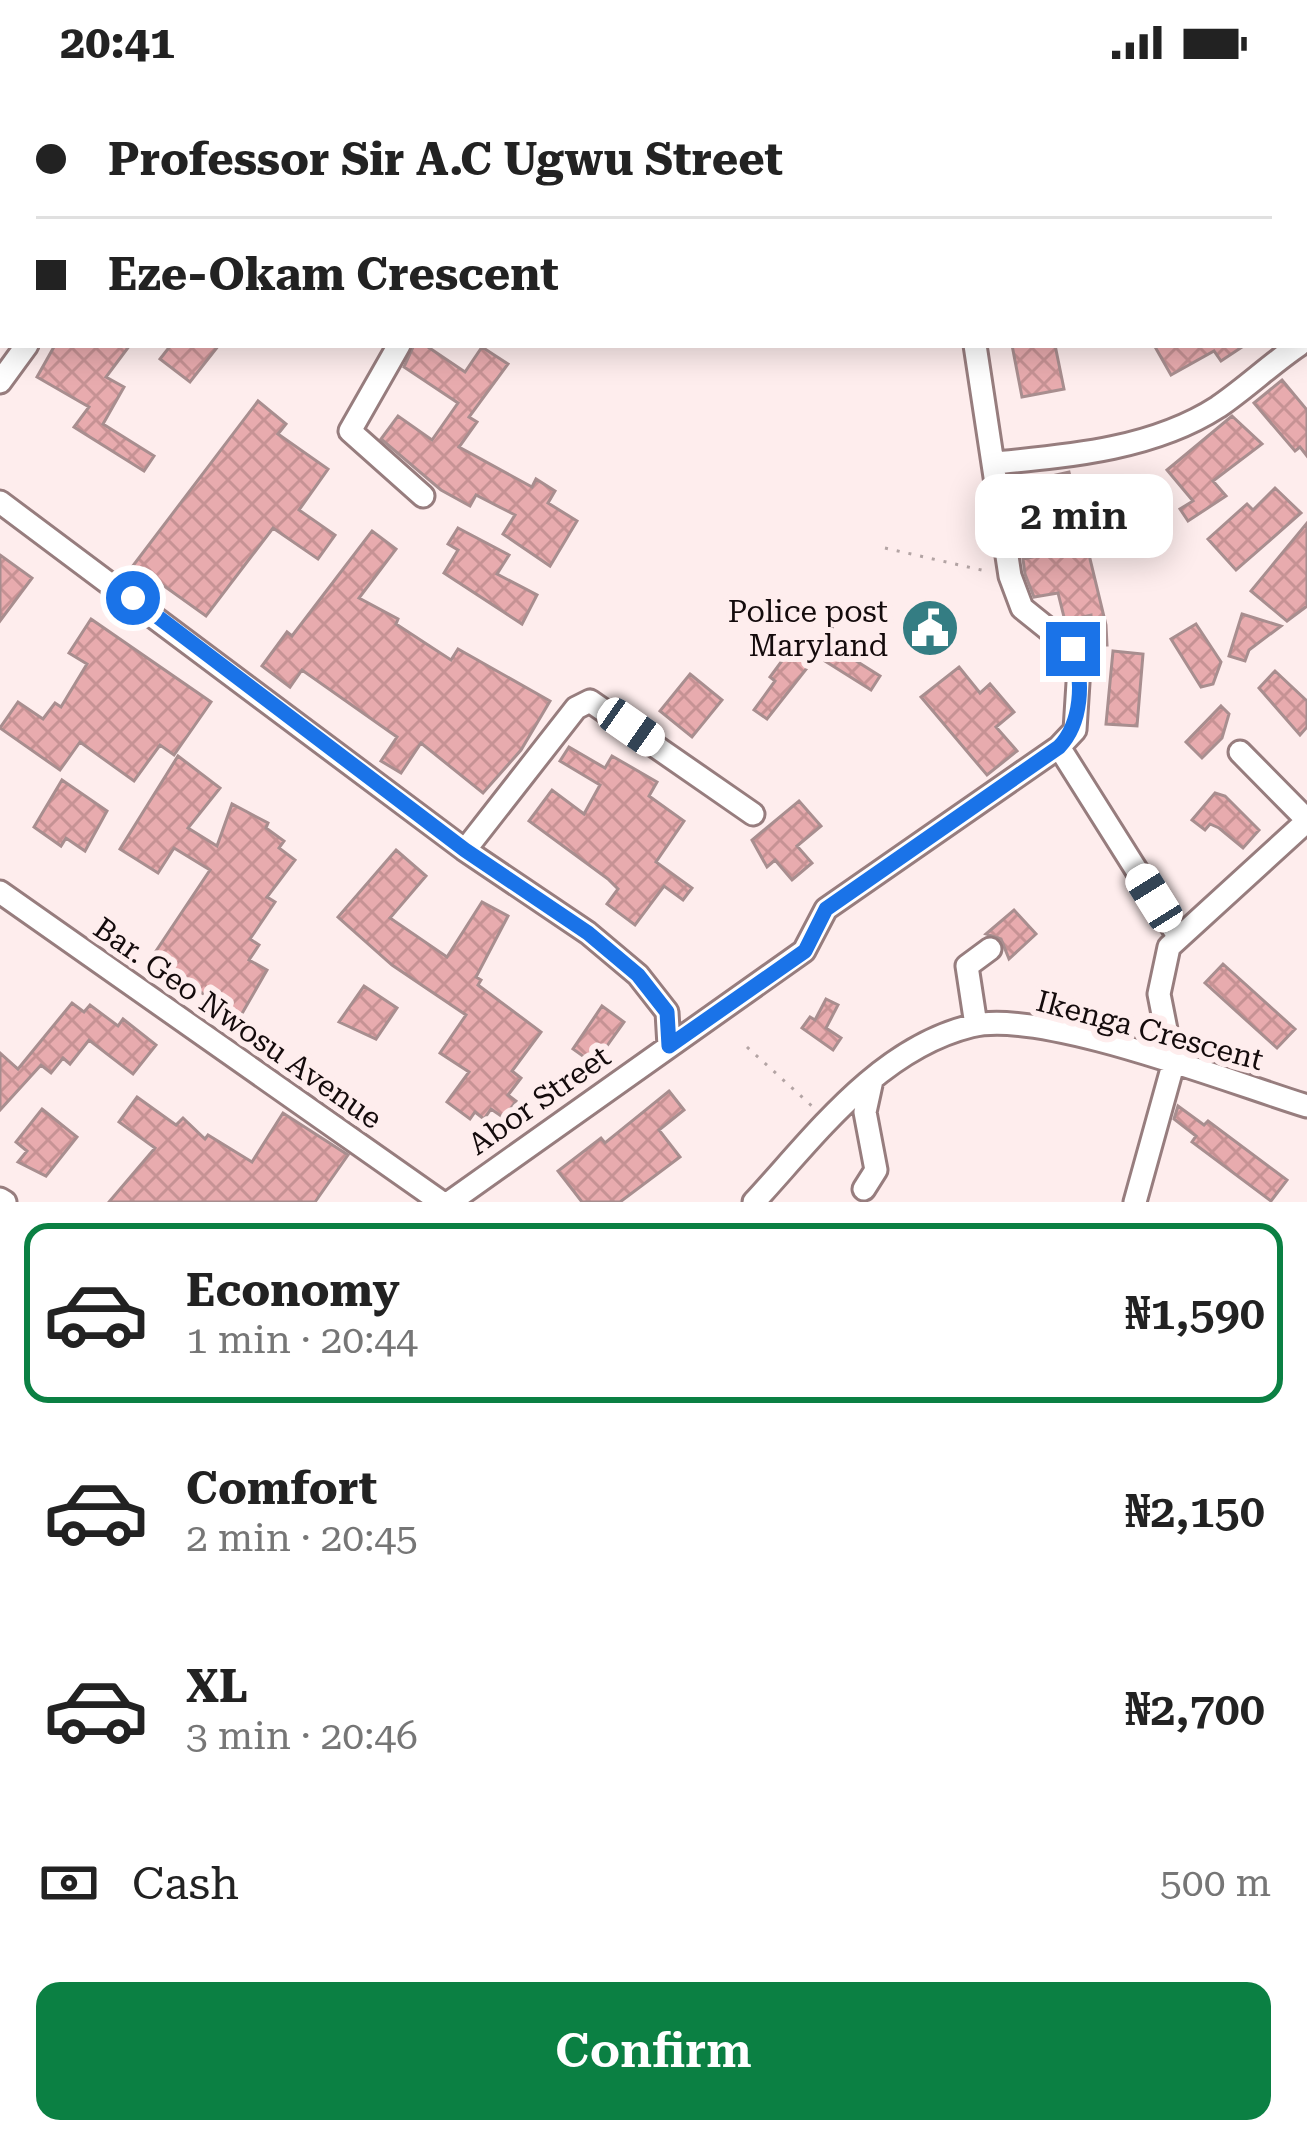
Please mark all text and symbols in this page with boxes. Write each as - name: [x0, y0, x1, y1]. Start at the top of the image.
- text: 20:41: [60, 16, 175, 69]
- text: Professor Sir A.C Ugwu Street: [108, 133, 783, 186]
- text: Eze-Okam Crescent: [108, 248, 559, 301]
- callout: 2 min: [974, 475, 1172, 559]
- text: 2 min: [1020, 493, 1128, 539]
- route start: [106, 571, 160, 625]
- place label: Police post Maryland: [728, 594, 888, 663]
- public building icon: Police post Maryland: [899, 597, 961, 659]
- route end: [1046, 622, 1100, 676]
- car: [591, 692, 671, 762]
- car: [1120, 858, 1188, 938]
- street label: Bar. Geo Nwosu Avenue: [87, 910, 389, 1136]
- street label: Ikenga Crescent: [1033, 983, 1267, 1077]
- street label: Abor Street: [461, 1038, 617, 1162]
- icon: car: [42, 1259, 150, 1367]
- text: Economy: [186, 1264, 400, 1317]
- text: ₦1,590: [1125, 1287, 1265, 1340]
- text: 1 min · 20:44: [186, 1317, 418, 1363]
- icon: car: [42, 1457, 150, 1565]
- text: Comfort: [186, 1462, 377, 1515]
- text: ₦2,150: [1125, 1485, 1265, 1538]
- text: 2 min · 20:45: [186, 1515, 418, 1561]
- icon: car: [42, 1655, 150, 1763]
- text: XL: [186, 1660, 248, 1713]
- text: ₦2,700: [1125, 1683, 1265, 1736]
- text: 3 min · 20:46: [186, 1713, 418, 1759]
- icon: cash: [36, 1850, 102, 1916]
- text: Cash: [132, 1857, 239, 1910]
- text: 500 m: [1160, 1860, 1271, 1906]
- button: Confirm: [36, 1982, 1271, 2120]

